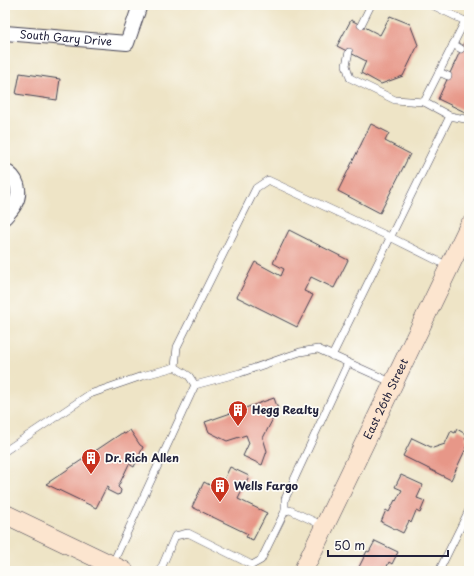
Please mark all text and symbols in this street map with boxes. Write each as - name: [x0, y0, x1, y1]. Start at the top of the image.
- street label: South Gary Drive: [19, 25, 113, 50]
- street label: East 26th Street: [359, 355, 412, 442]
- building icon: Hegg Realty: [227, 399, 249, 427]
- place label: Hegg Realty: [252, 401, 319, 418]
- building icon: Dr. Rich Allen: [80, 447, 102, 475]
- place label: Dr. Rich Allen: [105, 449, 179, 466]
- building icon: Wells Fargo: [209, 475, 231, 503]
- place label: Wells Fargo: [234, 477, 299, 494]
- scale bar: [328, 532, 448, 558]
- text: 50 m: [334, 536, 365, 554]

